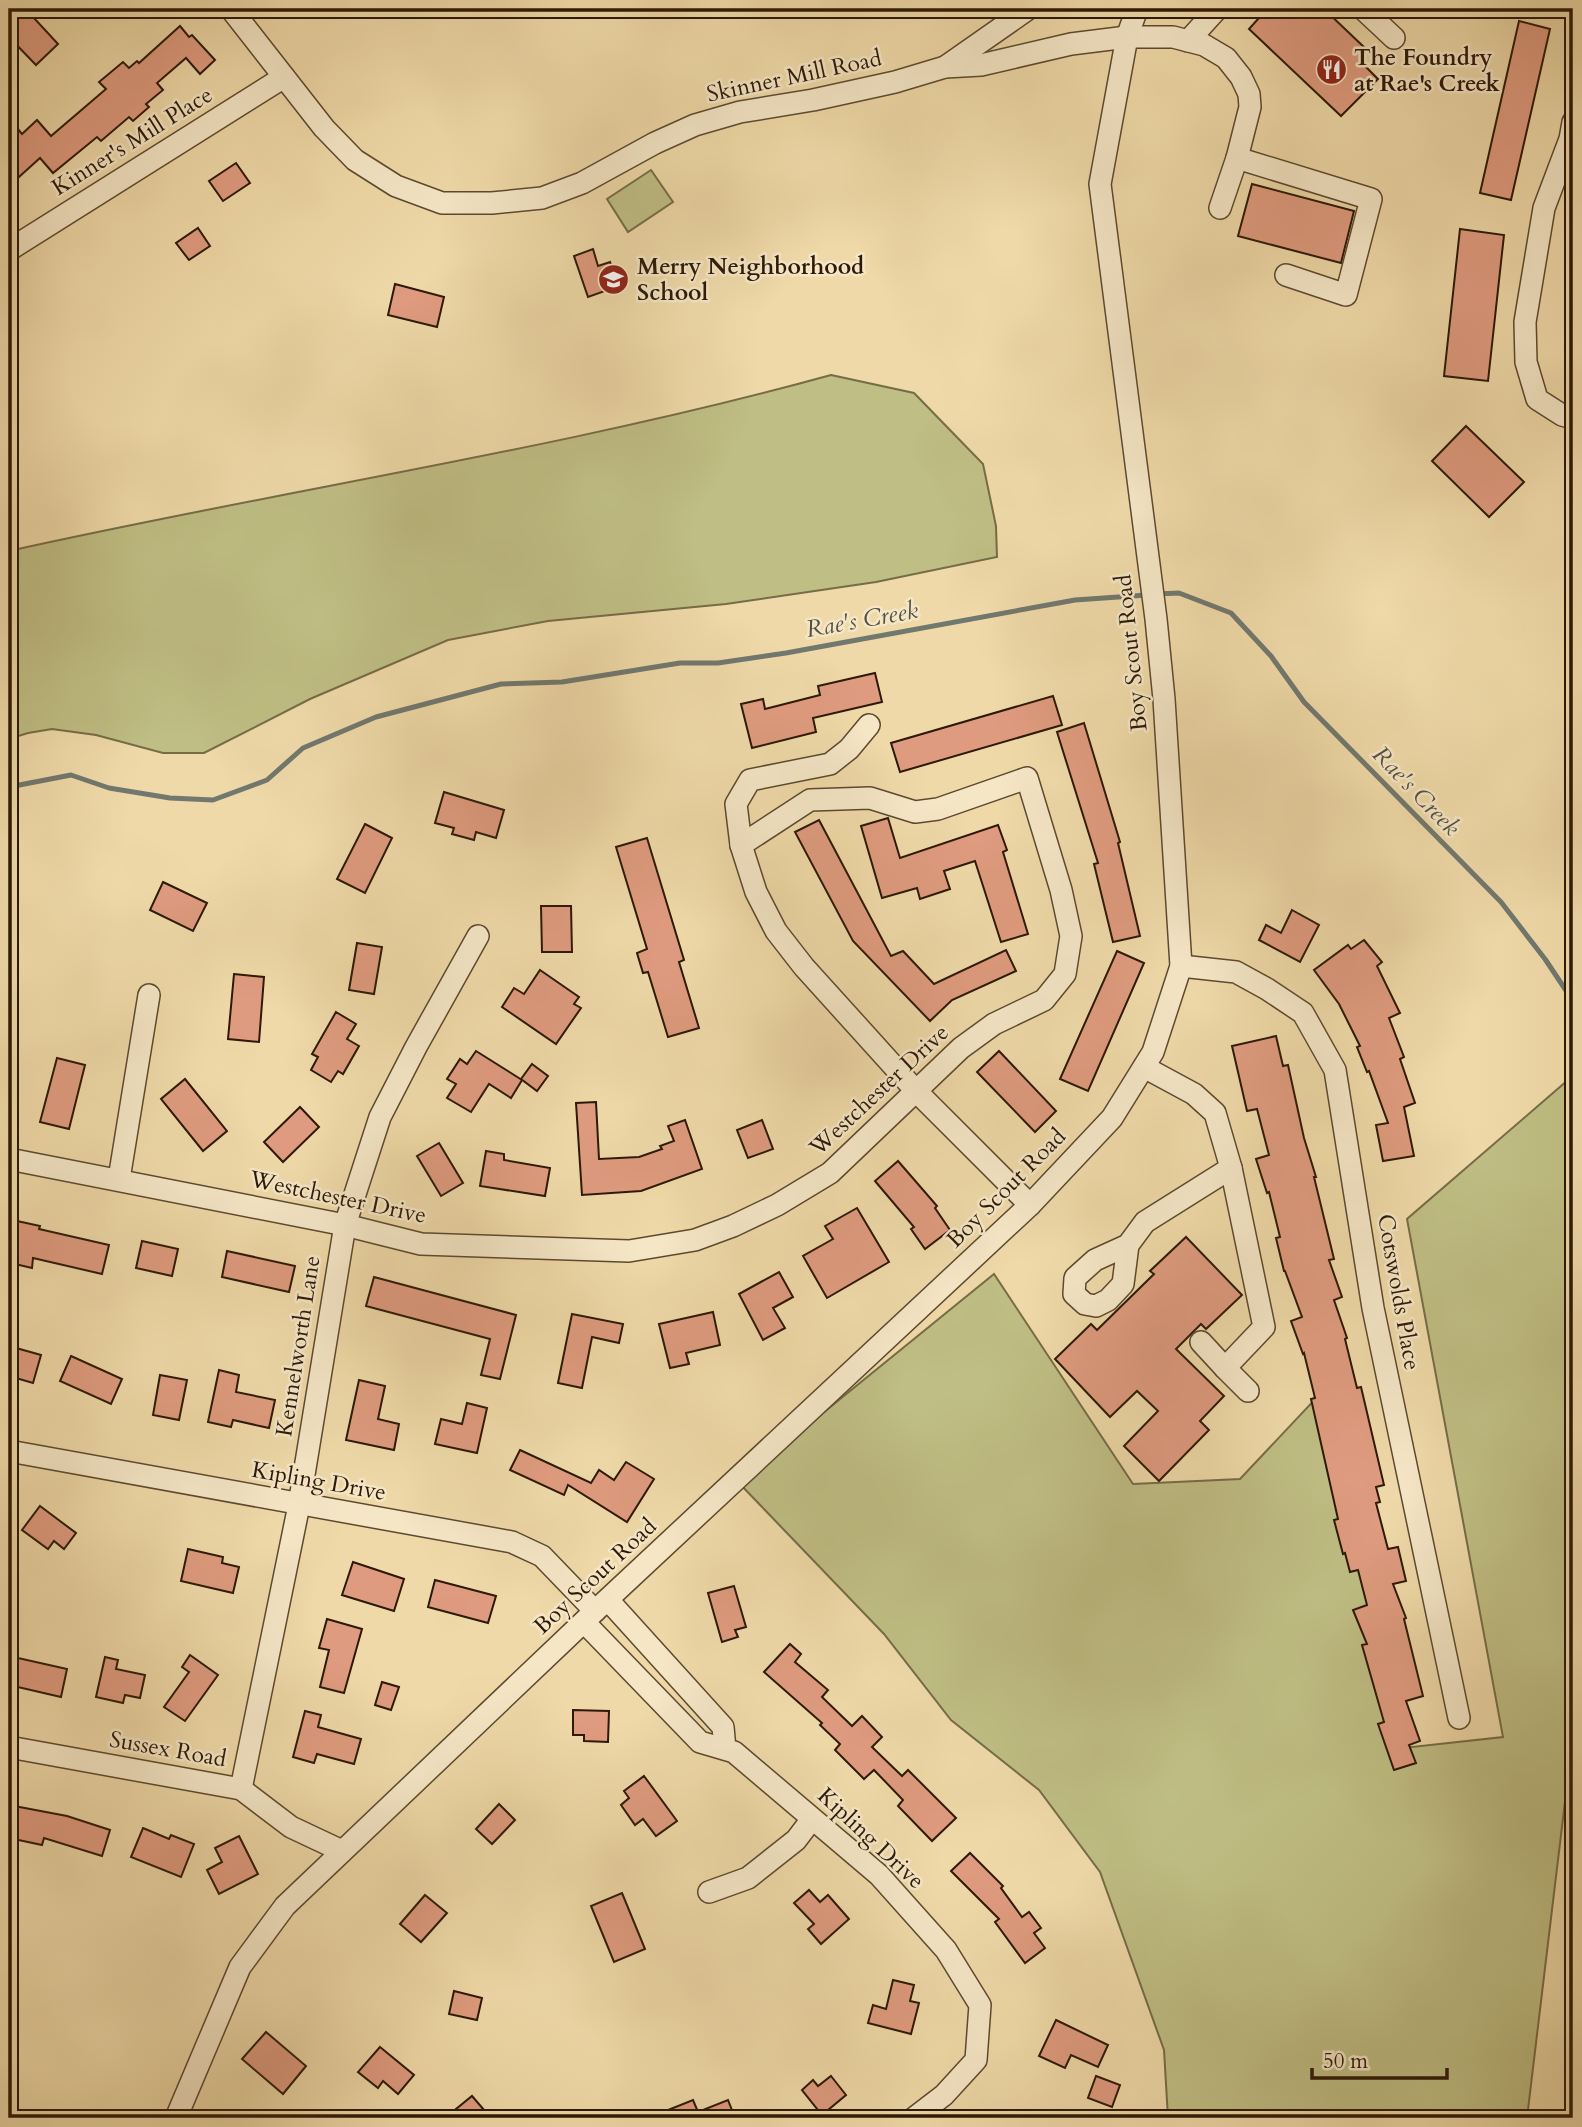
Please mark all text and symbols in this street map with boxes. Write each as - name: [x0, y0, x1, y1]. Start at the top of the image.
- street label: Skinner Mill Road: [704, 42, 885, 110]
- place label: The Foundry at Rae's Creek: [1354, 42, 1501, 99]
- restaurant icon: The Foundry at Rae's Creek: [1314, 53, 1348, 87]
- street label: Kinner's Mill Place: [46, 79, 218, 203]
- place label: Merry Neighborhood School: [637, 251, 864, 308]
- school or university icon: Merry Neighborhood School: [597, 262, 631, 296]
- street label: Boy Scout Road: [1107, 572, 1155, 733]
- water label: Rae's Creek: [803, 594, 921, 646]
- water label: Rae's Creek: [1365, 739, 1467, 843]
- street label: Westchester Drive: [802, 1017, 955, 1163]
- street label: Boy Scout Road: [939, 1121, 1073, 1255]
- street label: Westchester Drive: [246, 1163, 429, 1231]
- street label: Cotswolds Place: [1370, 1211, 1428, 1373]
- street label: Kennelworth Lane: [268, 1253, 328, 1439]
- street label: Kipling Drive: [249, 1454, 389, 1508]
- street label: Boy Scout Road: [527, 1510, 664, 1641]
- street label: Sussex Road: [107, 1723, 230, 1775]
- street label: Kipling Drive: [811, 1780, 931, 1896]
- scale bar: [1312, 2036, 1447, 2080]
- text: 50 m: [1323, 2047, 1368, 2076]

